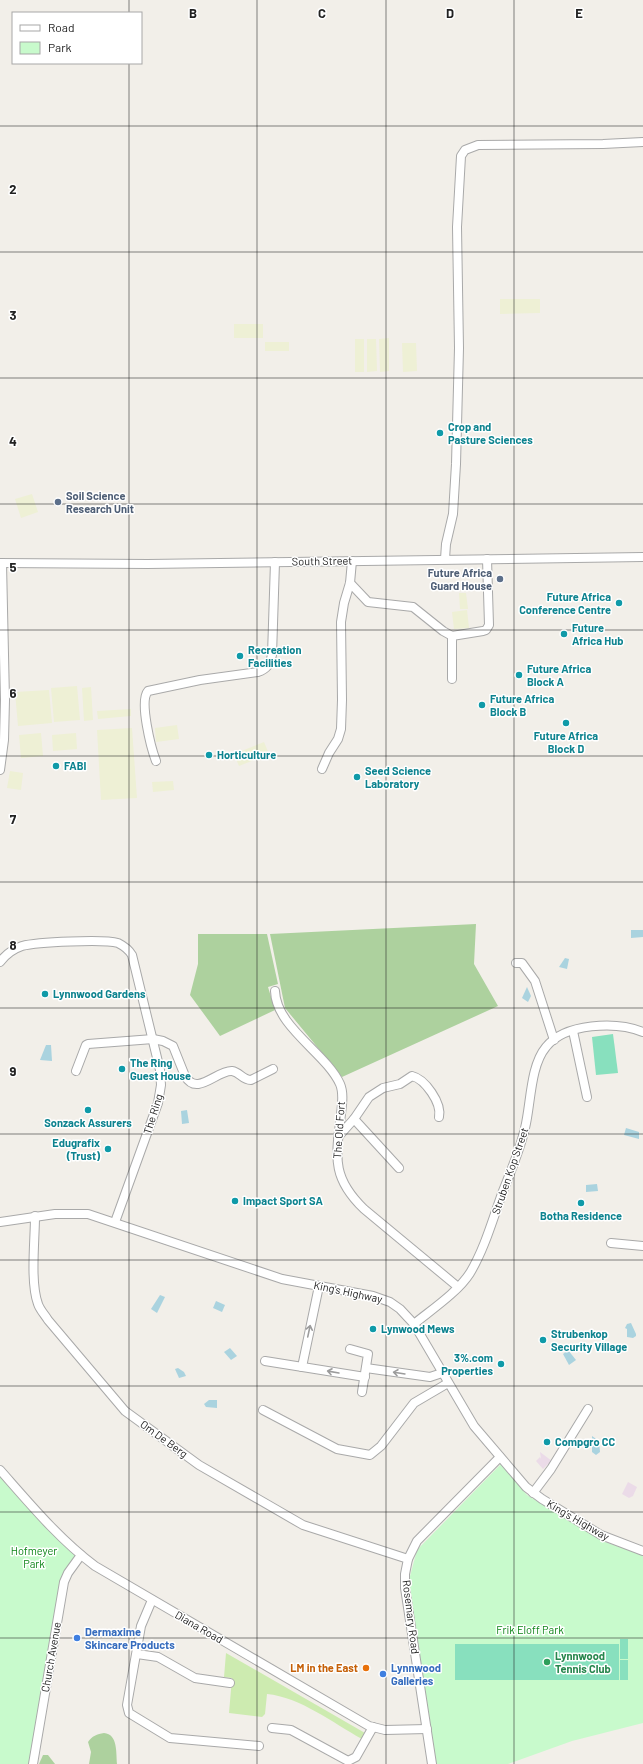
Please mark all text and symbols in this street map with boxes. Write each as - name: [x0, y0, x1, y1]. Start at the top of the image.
- text: B: [189, 5, 197, 21]
- text: C: [318, 5, 326, 21]
- text: D: [446, 5, 454, 21]
- text: E: [575, 5, 583, 21]
- legend: [12, 12, 142, 64]
- text: Road: [48, 20, 75, 34]
- text: Park: [48, 40, 72, 54]
- text: 2: [9, 181, 17, 197]
- text: 3: [9, 307, 17, 323]
- place label: Crop and Pasture Sciences: [448, 420, 533, 446]
- marker: Crop and Pasture Sciences: [435, 428, 445, 438]
- text: 4: [9, 433, 17, 449]
- place label: Soil Science Research Unit: [66, 489, 134, 515]
- marker: Soil Science Research Unit: [53, 497, 63, 507]
- street label: South Street: [292, 553, 352, 568]
- text: 5: [9, 559, 17, 575]
- place label: Future Africa Guard House: [428, 566, 492, 592]
- marker: Future Africa Guard House: [495, 574, 505, 584]
- place label: Future Africa Conference Centre: [519, 590, 611, 616]
- marker: Future Africa Conference Centre: [614, 598, 624, 608]
- place label: Future Africa Hub: [572, 621, 623, 647]
- marker: Future Africa Hub: [559, 629, 569, 639]
- place label: Recreation Facilities: [248, 643, 301, 669]
- marker: Recreation Facilities: [235, 651, 245, 661]
- place label: Future Africa Block A: [527, 662, 591, 688]
- marker: Future Africa Block A: [514, 670, 524, 680]
- text: 6: [10, 685, 17, 701]
- place label: Future Africa Block B: [490, 692, 554, 718]
- marker: Future Africa Block B: [477, 700, 487, 710]
- marker: Future Africa Block D: [561, 718, 571, 728]
- place label: Future Africa Block D: [534, 729, 598, 755]
- place label: Horticulture: [217, 748, 276, 761]
- marker: Horticulture: [204, 750, 214, 760]
- place label: FABI: [64, 759, 87, 772]
- marker: FABI: [51, 761, 61, 771]
- place label: Seed Science Laboratory: [365, 764, 431, 790]
- marker: Seed Science Laboratory: [352, 772, 362, 782]
- text: 7: [10, 811, 17, 827]
- text: 8: [9, 937, 17, 953]
- place label: Lynnwood Gardens: [53, 987, 146, 1000]
- marker: Lynnwood Gardens: [40, 989, 50, 999]
- place label: The Ring Guest House: [130, 1056, 191, 1082]
- text: 9: [10, 1063, 17, 1079]
- marker: The Ring Guest House: [117, 1064, 127, 1074]
- street label: The Ring: [140, 1092, 165, 1136]
- street label: The Old Fort: [330, 1101, 347, 1159]
- marker: Sonzack Assurers: [83, 1105, 93, 1115]
- place label: Sonzack Assurers: [44, 1116, 132, 1129]
- street label: Struben Kop Street: [489, 1126, 531, 1216]
- place label: Edugrafix (Trust): [52, 1136, 100, 1162]
- marker: Edugrafix (Trust): [103, 1144, 113, 1154]
- place label: Impact Sport SA: [243, 1194, 324, 1207]
- marker: Impact Sport SA: [230, 1196, 240, 1206]
- marker: Botha Residence: [576, 1198, 586, 1208]
- place label: Botha Residence: [540, 1209, 622, 1222]
- street label: King's Highway: [313, 1278, 384, 1305]
- place label: Lynwood Mews: [381, 1322, 455, 1335]
- marker: Lynwood Mews: [368, 1324, 378, 1334]
- one-way arrow: [306, 1325, 314, 1338]
- place label: Strubenkop Security Village: [551, 1327, 627, 1353]
- marker: Strubenkop Security Village: [538, 1335, 548, 1345]
- place label: 3%.com Properties: [441, 1351, 493, 1377]
- marker: 3%.com Properties: [496, 1359, 506, 1369]
- one-way arrow: [327, 1368, 340, 1376]
- one-way arrow: [393, 1369, 406, 1377]
- street label: Om De Berg: [138, 1417, 191, 1460]
- place label: Compgro CC: [555, 1435, 615, 1448]
- marker: Compgro CC: [542, 1437, 552, 1447]
- street label: King's Highway: [545, 1496, 612, 1543]
- park label: Hofmeyer Park: [11, 1544, 57, 1570]
- street label: Rosemary Road: [401, 1579, 422, 1655]
- street label: Diana Road: [173, 1608, 226, 1646]
- street label: Church Avenue: [38, 1621, 63, 1693]
- park label: Frik Eloff Park: [496, 1623, 564, 1636]
- place label: Dermaxime Skincare Products: [85, 1625, 175, 1651]
- marker: Dermaxime Skincare Products: [72, 1633, 82, 1643]
- place label: Lynnwood Tennis Club: [555, 1649, 611, 1675]
- marker: Lynnwood Tennis Club: [542, 1657, 552, 1667]
- place label: LM in the East: [290, 1661, 358, 1674]
- place label: Lynnwood Galleries: [391, 1661, 441, 1687]
- marker: LM in the East: [361, 1663, 371, 1673]
- marker: Lynnwood Galleries: [378, 1669, 388, 1679]

